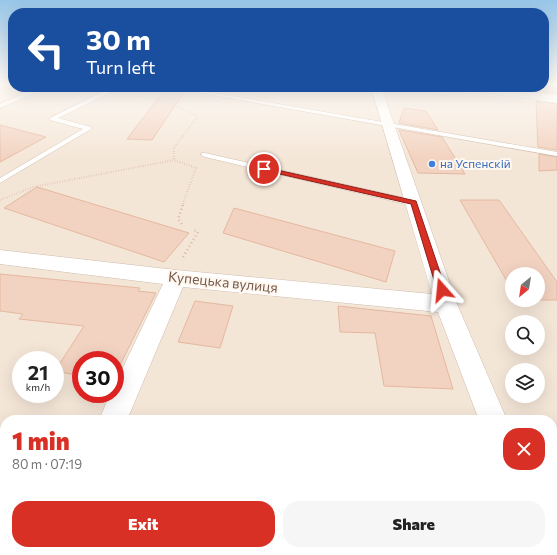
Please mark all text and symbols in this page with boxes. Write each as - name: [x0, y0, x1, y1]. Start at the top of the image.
- text: 30 m: [86, 22, 151, 56]
- icon: left: [20, 24, 72, 76]
- text: Turn left: [86, 56, 155, 78]
- pin: [247, 152, 281, 186]
- place label: на Успенскій: [440, 156, 511, 170]
- icon: arrive: [253, 158, 275, 180]
- marker: на Успенскій: [427, 159, 437, 169]
- street label: Купецька вулиця: [167, 267, 279, 296]
- north arrow: [505, 267, 545, 307]
- map controls: [505, 267, 545, 403]
- position arrow: [421, 269, 463, 311]
- button: search: [505, 315, 545, 355]
- speed limit sign: 30: [72, 351, 124, 403]
- text: 21: [28, 360, 48, 384]
- button: layers: [505, 363, 545, 403]
- text: km/h: [26, 381, 50, 393]
- text: 1 min: [12, 426, 70, 455]
- button: close: [503, 428, 545, 470]
- text: 80 m · 07:19: [12, 456, 82, 472]
- button: Exit: [12, 501, 275, 547]
- button: Share: [283, 501, 545, 547]

